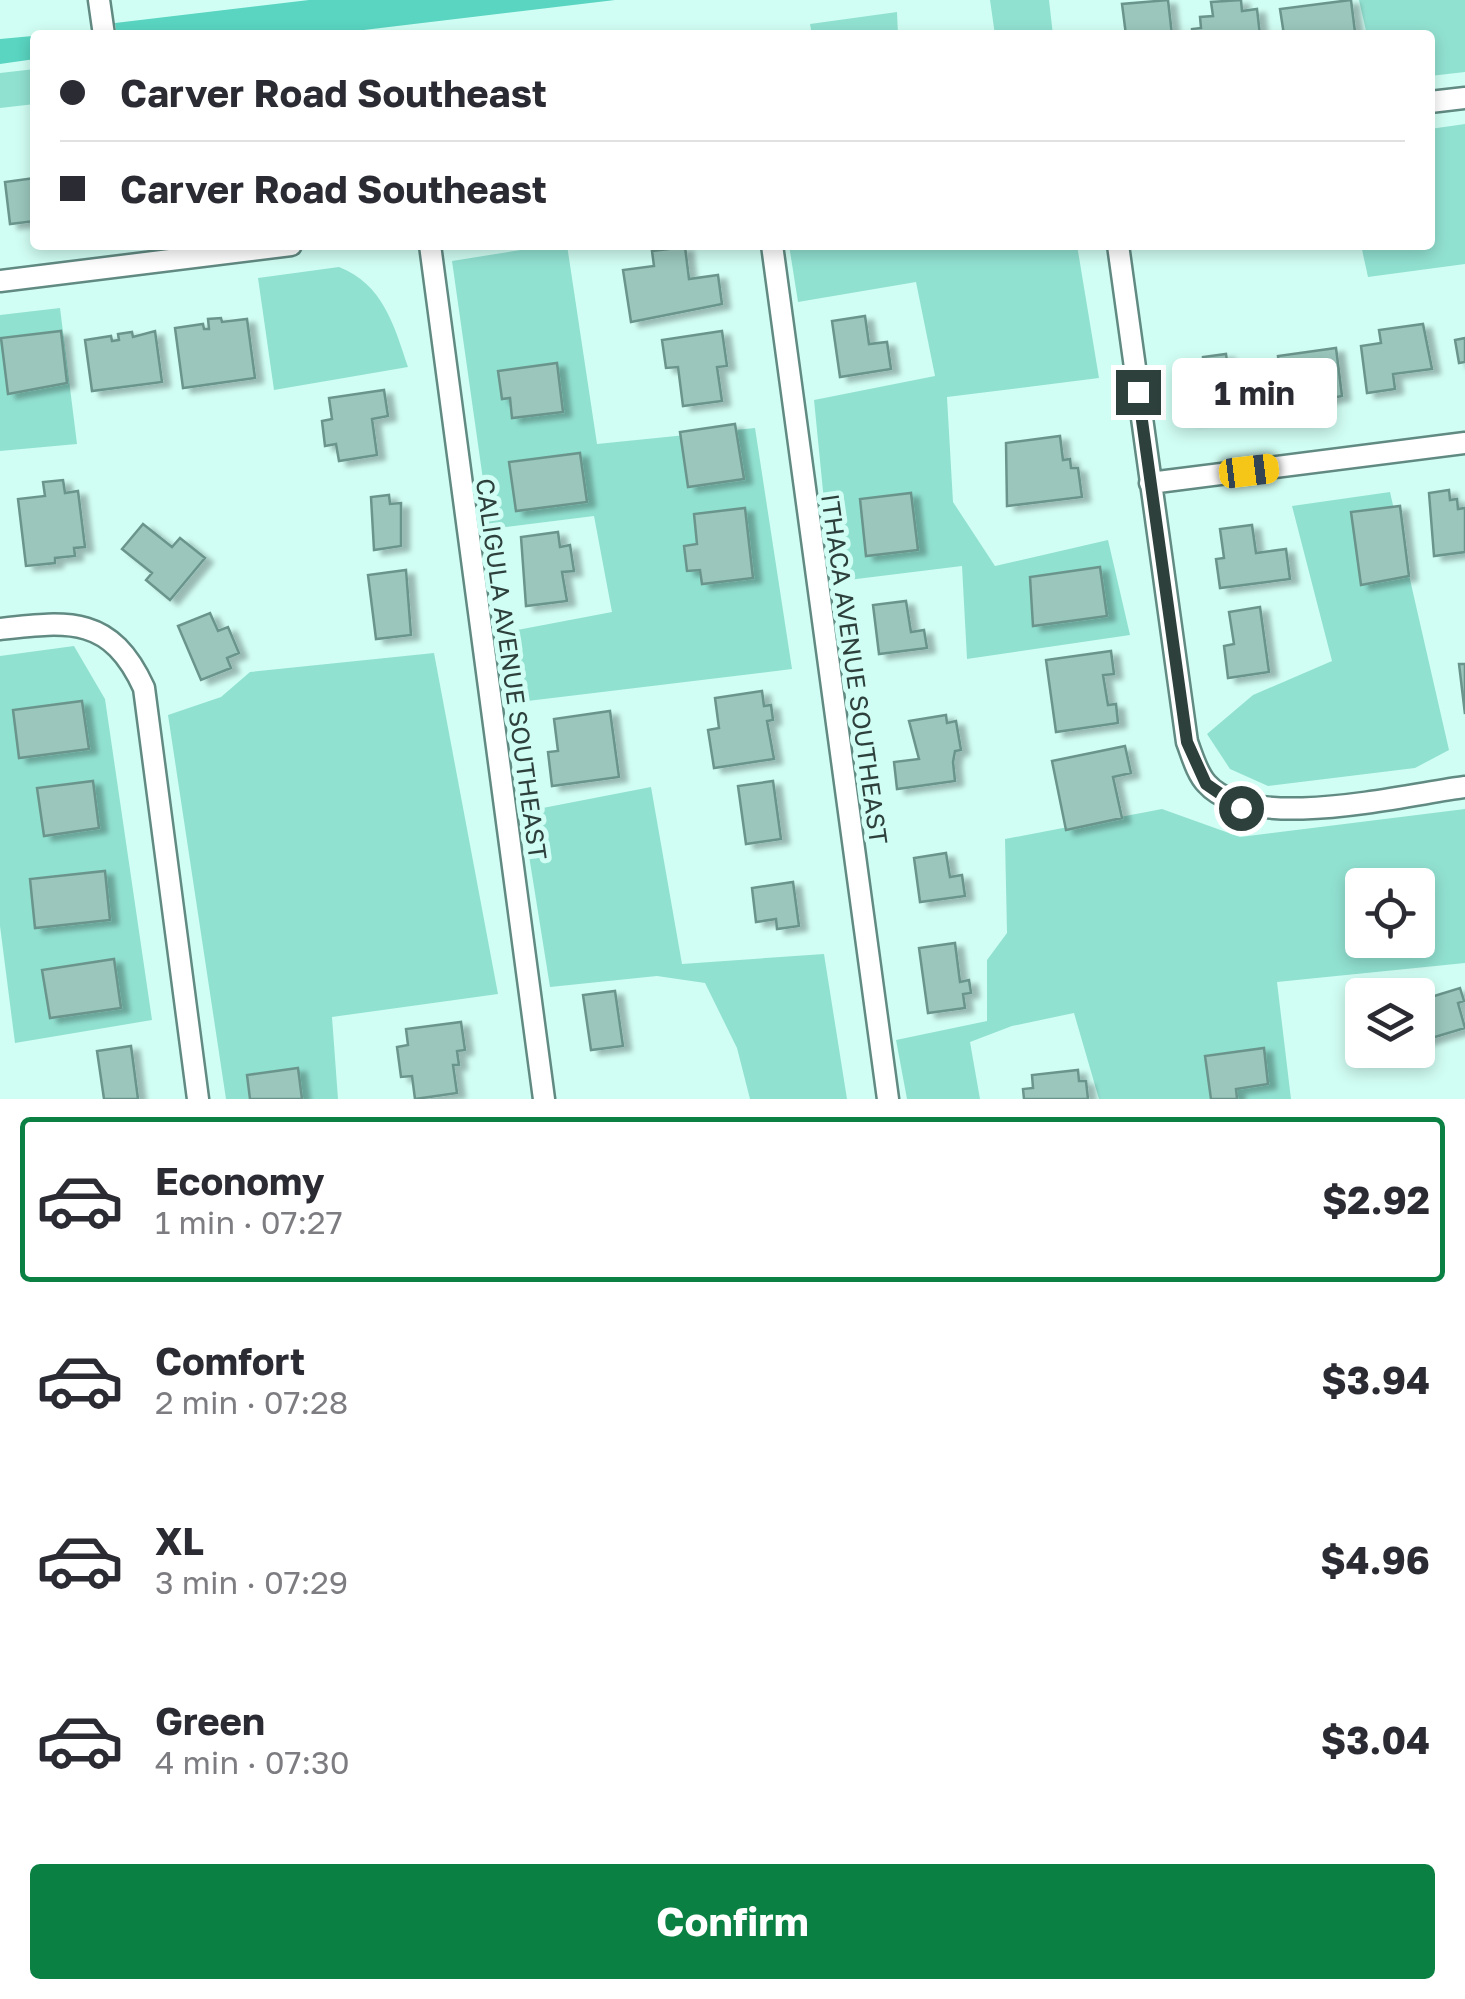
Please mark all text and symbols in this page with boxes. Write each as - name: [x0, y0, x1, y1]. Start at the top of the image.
- text: Carver Road Southeast: [120, 70, 547, 115]
- text: Carver Road Southeast: [120, 166, 547, 211]
- callout: 1 min: [1173, 357, 1338, 427]
- route end: [1116, 370, 1161, 415]
- text: 1 min: [1214, 374, 1295, 412]
- car: [1217, 452, 1281, 490]
- street label: CALIGULA AVENUE SOUTHEAST: [470, 476, 554, 862]
- street label: ITHACA AVENUE SOUTHEAST: [815, 492, 895, 846]
- route start: [1219, 786, 1264, 831]
- map controls: [1345, 868, 1435, 1068]
- button: locate: [1345, 868, 1435, 958]
- button: layers: [1345, 978, 1435, 1068]
- icon: car: [35, 1155, 125, 1245]
- text: Economy: [155, 1158, 324, 1203]
- text: $2.92: [1322, 1177, 1430, 1222]
- text: 1 min · 07:27: [155, 1203, 343, 1241]
- icon: car: [35, 1335, 125, 1425]
- text: Comfort: [155, 1338, 305, 1383]
- text: $3.94: [1321, 1357, 1430, 1402]
- text: 2 min · 07:28: [155, 1383, 348, 1421]
- icon: car: [35, 1515, 125, 1605]
- text: XL: [155, 1518, 204, 1563]
- text: $4.96: [1320, 1537, 1430, 1582]
- text: 3 min · 07:29: [155, 1563, 348, 1601]
- icon: car: [35, 1695, 125, 1785]
- text: Green: [155, 1698, 265, 1743]
- text: $3.04: [1321, 1717, 1430, 1762]
- text: 4 min · 07:30: [155, 1743, 350, 1781]
- button: Confirm: [30, 1864, 1435, 1979]

